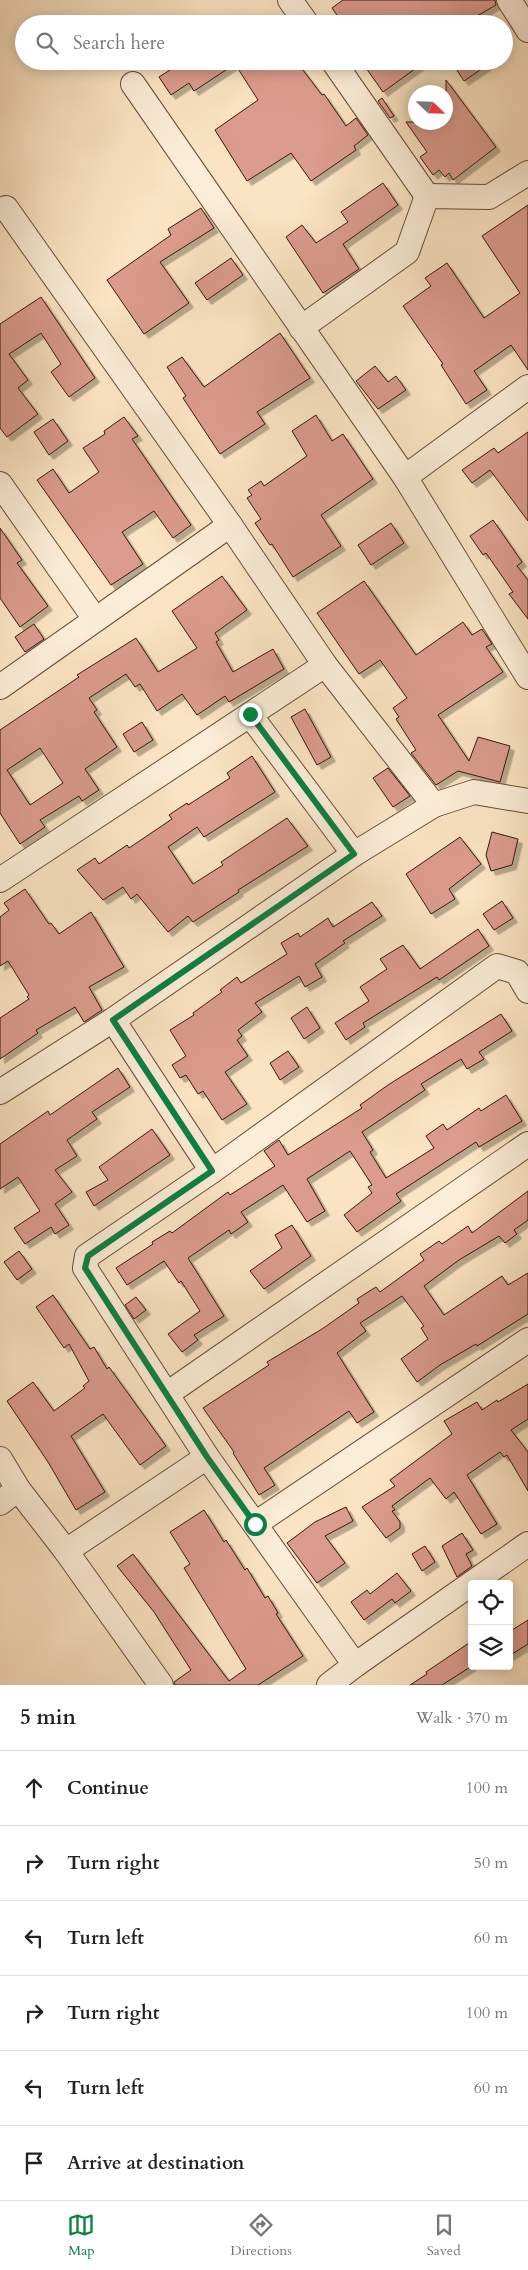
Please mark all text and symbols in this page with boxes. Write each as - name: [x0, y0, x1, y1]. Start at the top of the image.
- search box: [15, 15, 513, 70]
- icon: search: [33, 29, 61, 57]
- text: Search here: [73, 30, 165, 56]
- north arrow: [408, 85, 453, 130]
- route end: [239, 703, 262, 726]
- route start: [244, 1513, 267, 1536]
- map controls: [468, 1580, 513, 1670]
- button: locate: [468, 1580, 513, 1625]
- button: layers: [468, 1625, 513, 1670]
- text: 5 min: [20, 1703, 76, 1732]
- text: Walk · 370 m: [416, 1707, 508, 1729]
- icon: ahead: [20, 1774, 48, 1802]
- text: Continue: [67, 1775, 149, 1801]
- text: 100 m: [466, 1777, 508, 1799]
- icon: right: [20, 1849, 48, 1877]
- text: Turn right: [67, 1850, 159, 1876]
- text: 50 m: [474, 1852, 508, 1874]
- icon: left: [20, 1924, 48, 1952]
- text: Turn left: [67, 1925, 144, 1951]
- text: 60 m: [474, 1927, 508, 1949]
- icon: right: [20, 1999, 48, 2027]
- text: Turn right: [67, 2000, 159, 2026]
- text: 100 m: [466, 2002, 508, 2024]
- icon: left: [20, 2074, 48, 2102]
- text: Turn left: [67, 2075, 144, 2101]
- text: 60 m: [474, 2077, 508, 2099]
- icon: arrive: [20, 2149, 48, 2177]
- text: Arrive at destination: [67, 2150, 244, 2176]
- tab: Map: [67, 2211, 95, 2260]
- tab: Directions: [230, 2211, 292, 2260]
- tab: Saved: [427, 2211, 461, 2260]

